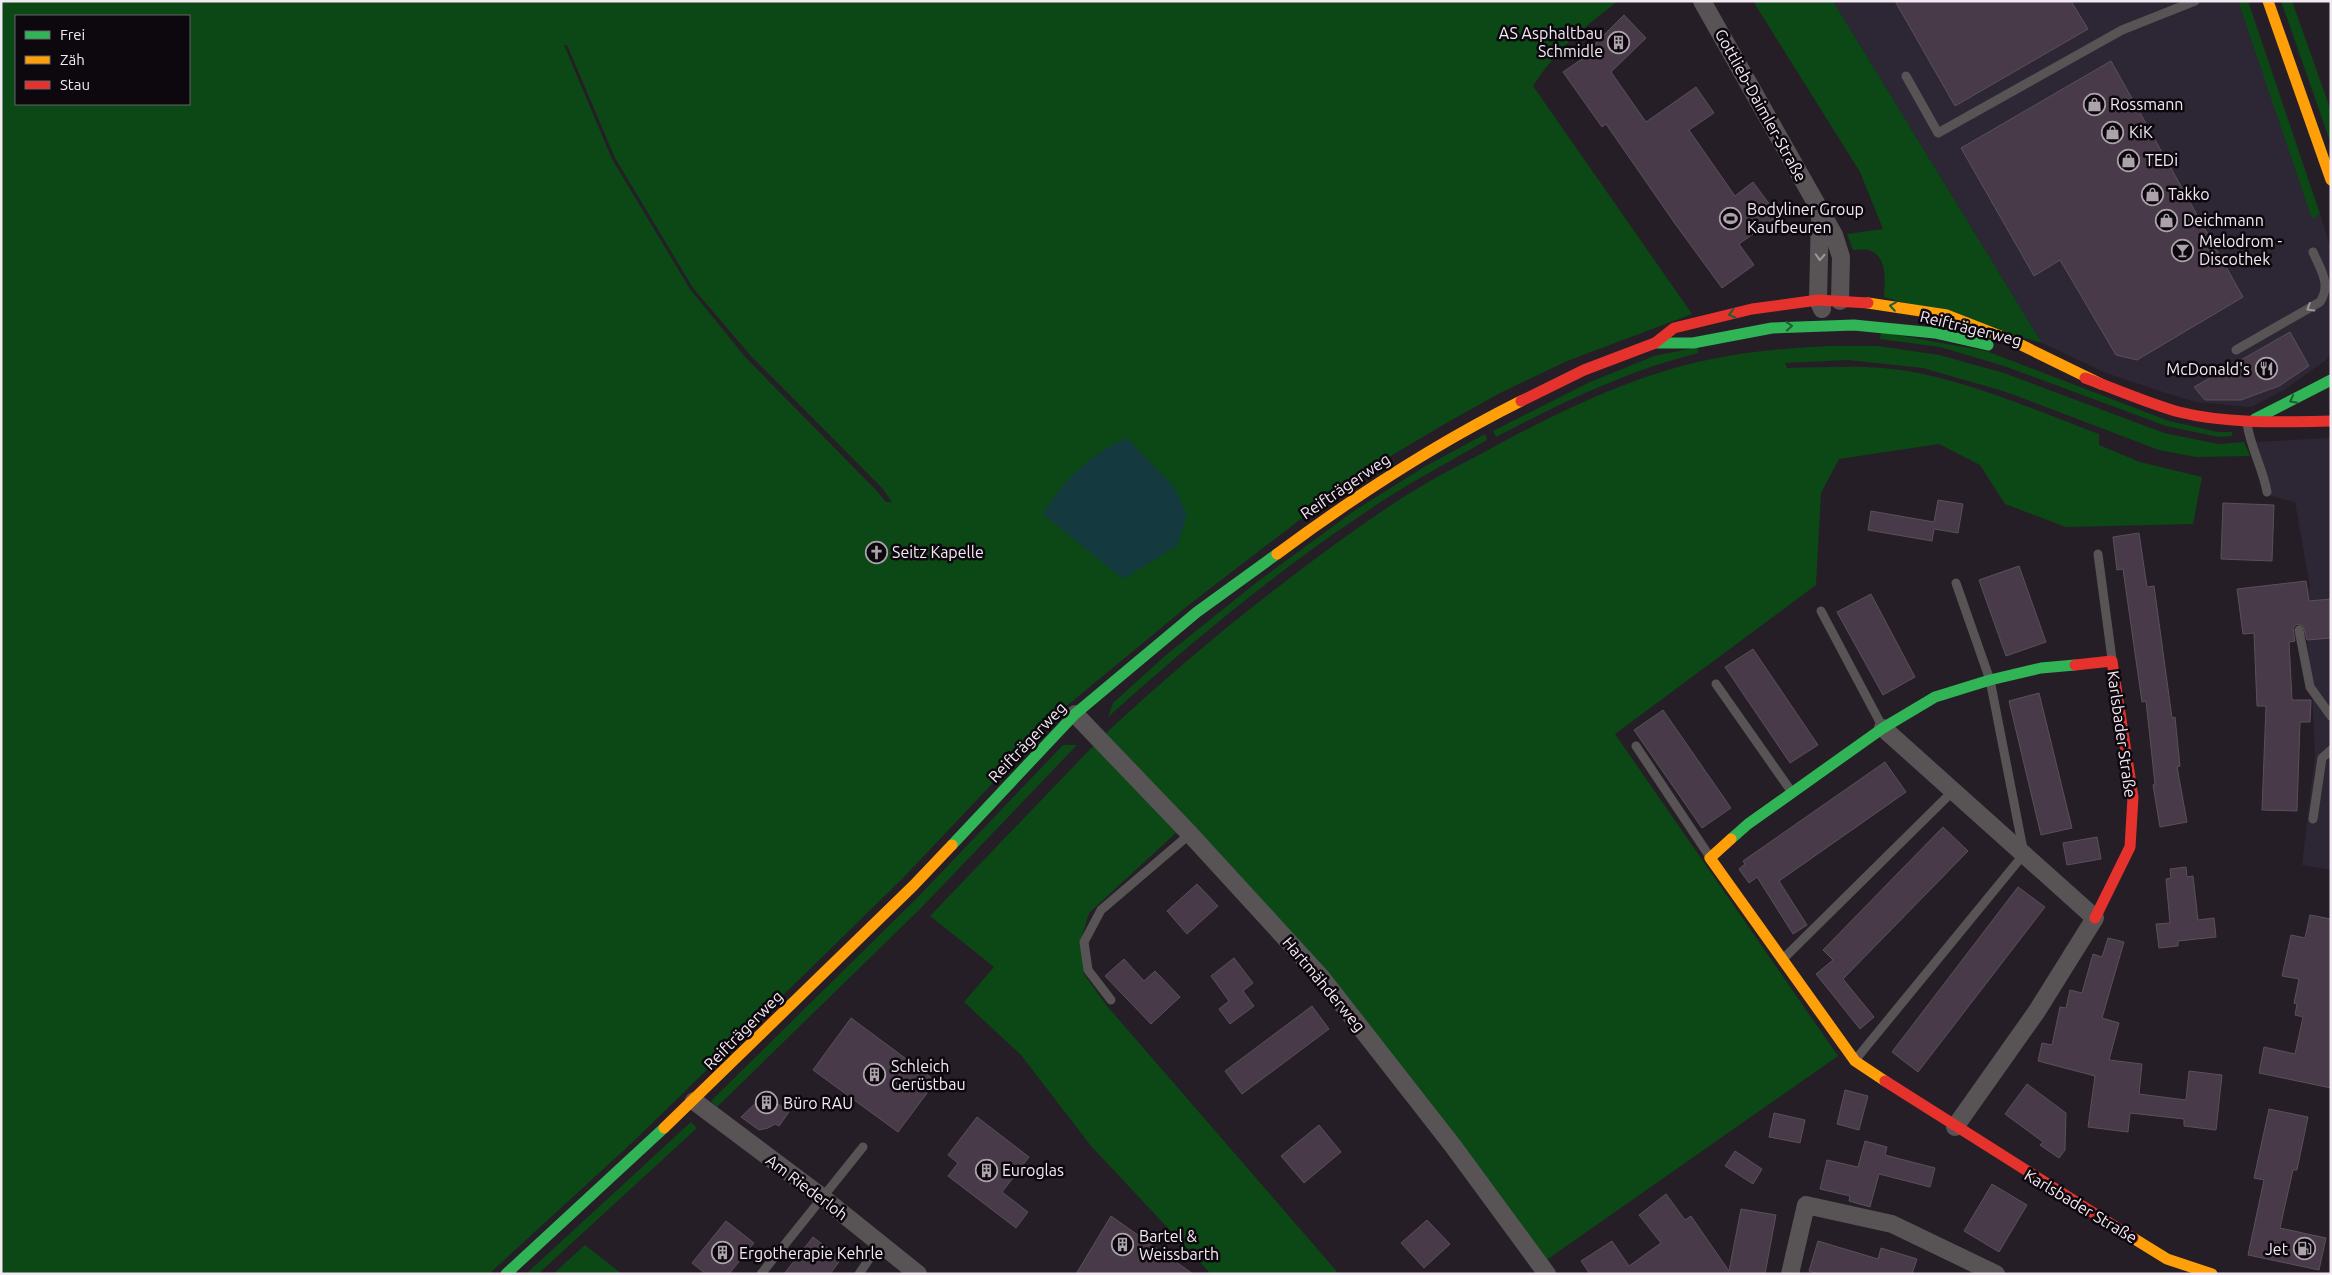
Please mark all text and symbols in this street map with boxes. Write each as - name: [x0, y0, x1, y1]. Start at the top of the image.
- legend: [15, 15, 190, 105]
- place label: AS Asphaltbau Schmidle: [1499, 24, 1603, 60]
- text: Frei: [60, 26, 85, 43]
- street label: Gottlieb-Daimler-Straße: [1712, 26, 1810, 184]
- building icon: AS Asphaltbau Schmidle: [1607, 30, 1631, 54]
- text: Zäh: [60, 51, 85, 68]
- text: Stau: [60, 76, 90, 93]
- shop icon: Rossmann: [2082, 92, 2106, 116]
- place label: Rossmann: [2110, 95, 2184, 113]
- shop icon: KiK: [2101, 120, 2125, 144]
- place label: KiK: [2129, 123, 2153, 141]
- shop icon: TEDi: [2117, 148, 2141, 172]
- place label: TEDi: [2145, 151, 2178, 169]
- shop icon: Takko: [2140, 182, 2164, 206]
- place label: Takko: [2168, 185, 2210, 203]
- place label: Bodyliner Group Kaufbeuren: [1747, 200, 1864, 236]
- sports icon: Bodyliner Group Kaufbeuren: [1719, 206, 1743, 230]
- shop icon: Deichmann: [2155, 208, 2179, 232]
- place label: Deichmann: [2183, 211, 2264, 229]
- place label: Melodrom - Discothek: [2199, 232, 2283, 268]
- bar icon: Melodrom - Discothek: [2171, 238, 2195, 262]
- one-way arrow: [1814, 253, 1825, 261]
- one-way arrow: [2307, 301, 2316, 311]
- one-way arrow: [1889, 302, 1897, 312]
- street label: Reifträgerweg: [1918, 307, 2024, 349]
- one-way arrow: [1728, 308, 1737, 319]
- one-way arrow: [1786, 321, 1794, 332]
- restaurant icon: McDonald's: [2254, 357, 2278, 381]
- place label: McDonald's: [2166, 360, 2250, 378]
- one-way arrow: [2289, 394, 2298, 404]
- street label: Reifträgerweg: [1297, 449, 1393, 523]
- church icon: Seitz Kapelle: [864, 540, 888, 564]
- place label: Seitz Kapelle: [892, 543, 984, 561]
- street label: Karlsbader Straße: [2104, 669, 2140, 799]
- street label: Reifträgerweg: [984, 698, 1070, 786]
- street label: Hartmähderweg: [1279, 933, 1369, 1035]
- street label: Reifträgerweg: [700, 987, 786, 1073]
- place label: Schleich Gerüstbau: [891, 1057, 966, 1093]
- building icon: Schleich Gerüstbau: [863, 1063, 887, 1087]
- building icon: Büro RAU: [755, 1091, 779, 1115]
- place label: Büro RAU: [783, 1094, 853, 1112]
- street label: Am Riederloh: [763, 1150, 851, 1224]
- building icon: Euroglas: [974, 1158, 998, 1182]
- place label: Euroglas: [1002, 1161, 1064, 1179]
- street label: Karlsbader Straße: [2021, 1165, 2141, 1247]
- place label: Bartel & Weissbarth: [1139, 1227, 1219, 1263]
- building icon: Bartel & Weissbarth: [1111, 1233, 1135, 1257]
- fuel station icon: Jet: [2292, 1237, 2316, 1261]
- place label: Jet: [2265, 1240, 2289, 1258]
- building icon: Ergotherapie Kehrle: [711, 1241, 735, 1265]
- place label: Ergotherapie Kehrle: [739, 1244, 883, 1262]

